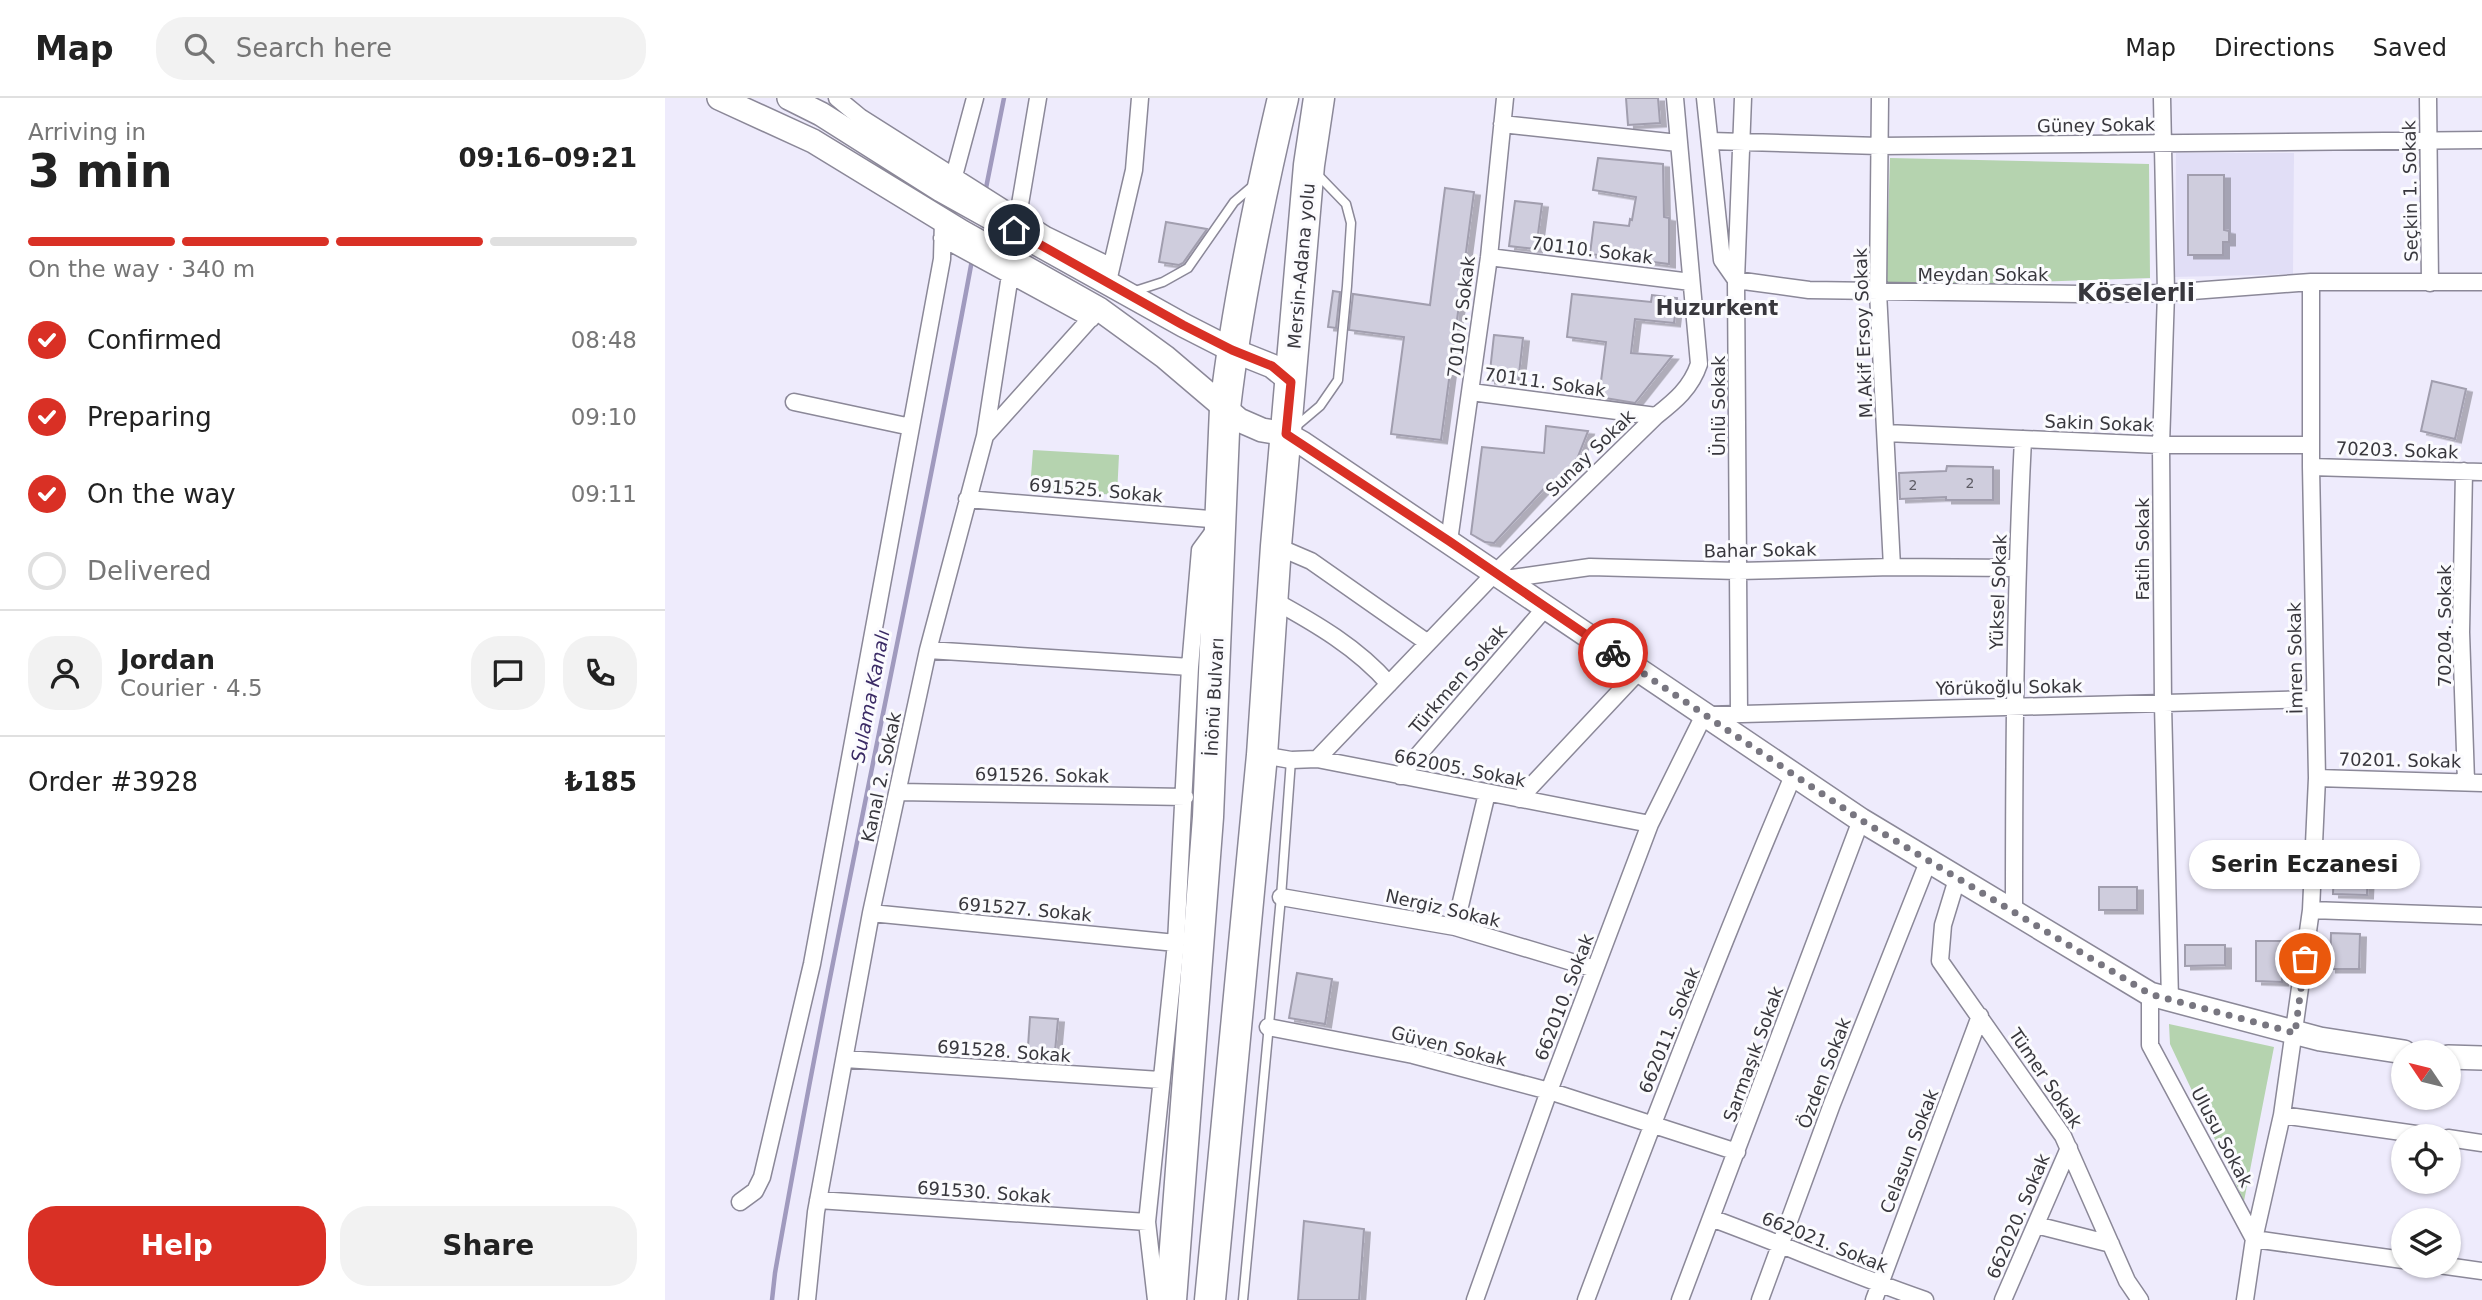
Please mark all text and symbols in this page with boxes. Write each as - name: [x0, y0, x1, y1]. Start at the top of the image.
- search box: [156, 17, 646, 80]
- text: Map: [35, 29, 114, 68]
- icon: search: [180, 29, 218, 67]
- text: Search here: [236, 33, 392, 63]
- text: Map: [2125, 34, 2176, 62]
- text: Directions: [2214, 34, 2335, 62]
- text: Saved: [2373, 34, 2447, 62]
- street label: Güney Sokak: [2037, 113, 2156, 137]
- text: Arriving in: [28, 119, 146, 145]
- street label: Seçkin 1. Sokak: [2398, 119, 2422, 262]
- text: 09:16–09:21: [458, 143, 637, 173]
- text: 3 min: [28, 144, 172, 198]
- street label: Mersin-Adana yolu: [1283, 182, 1319, 350]
- pin: [984, 200, 1044, 260]
- icon: home: [995, 211, 1033, 249]
- street label: 70110. Sokak: [1530, 232, 1655, 268]
- street label: M.Akif Ersoy Sokak: [1850, 247, 1876, 419]
- street label: 70107. Sokak: [1443, 254, 1479, 379]
- text: On the way · 340 m: [28, 256, 255, 282]
- street label: Meydan Sokak: [1918, 264, 2049, 285]
- district label: Köselerli: [2077, 279, 2195, 307]
- district label: Huzurkent: [1656, 296, 1778, 320]
- icon: check: [28, 321, 66, 359]
- text: Confirmed: [87, 325, 222, 355]
- text: 08:48: [571, 327, 637, 353]
- street label: Ünlü Sokak: [1708, 355, 1729, 456]
- street label: 70111. Sokak: [1483, 363, 1608, 401]
- icon: check: [28, 398, 66, 436]
- text: Preparing: [87, 402, 212, 432]
- text: 09:10: [571, 404, 637, 430]
- street label: Sunay Sokak: [1541, 405, 1639, 501]
- street label: Sakin Sokak: [2044, 411, 2154, 435]
- street label: 70203. Sokak: [2335, 437, 2459, 463]
- street label: 691525. Sokak: [1028, 474, 1164, 506]
- icon: check: [28, 475, 66, 513]
- house number: 2: [1966, 475, 1974, 491]
- house number: 2: [1909, 477, 1917, 493]
- text: On the way: [87, 479, 236, 509]
- text: 09:11: [571, 481, 637, 507]
- street label: Fatih Sokak: [2132, 497, 2153, 600]
- street label: Yüksel Sokak: [1985, 533, 2011, 651]
- street label: Bahar Sokak: [1703, 539, 1817, 561]
- text: Delivered: [87, 556, 211, 586]
- street label: 70204. Sokak: [2434, 564, 2455, 687]
- street label: İmren Sokak: [2284, 601, 2306, 714]
- courier: [1578, 618, 1648, 688]
- street label: Türkmen Sokak: [1404, 620, 1511, 739]
- water label: Sulama Kanalı: [846, 628, 894, 764]
- icon: bike: [1594, 634, 1632, 672]
- button: person: [28, 636, 102, 710]
- button: chat: [471, 636, 545, 710]
- button: phone: [563, 636, 637, 710]
- street label: İnönü Bulvarı: [1200, 637, 1228, 757]
- text: Jordan: [120, 645, 215, 675]
- text: Courier · 4.5: [120, 675, 263, 701]
- street label: Yörükoğlu Sokak: [1934, 675, 2083, 699]
- street label: Kanal 2. Sokak: [857, 709, 905, 844]
- street label: 662005. Sokak: [1392, 745, 1528, 791]
- street label: 70201. Sokak: [2338, 748, 2462, 772]
- street label: 691526. Sokak: [975, 763, 1110, 787]
- text: Order #3928: [28, 767, 198, 797]
- text: ₺185: [565, 767, 637, 797]
- callout: Serin Eczanesi: [2189, 840, 2421, 889]
- text: Serin Eczanesi: [2211, 851, 2398, 877]
- street label: Nergiz Sokak: [1384, 885, 1503, 932]
- street label: 691527. Sokak: [957, 893, 1093, 925]
- pin: [2275, 929, 2335, 989]
- street label: 662010. Sokak: [1530, 930, 1598, 1063]
- icon: bag: [2286, 940, 2324, 978]
- street label: 662011. Sokak: [1634, 963, 1704, 1096]
- street label: Sarmaşık Sokak: [1719, 983, 1787, 1125]
- street label: Özden Sokak: [1793, 1014, 1855, 1131]
- street label: Güven Sokak: [1389, 1022, 1509, 1071]
- street label: Tümer Sokak: [2004, 1023, 2087, 1132]
- street label: 691528. Sokak: [936, 1036, 1072, 1066]
- north arrow: [2391, 1040, 2461, 1110]
- map controls: [2391, 1040, 2461, 1278]
- street label: Ulusu Sokak: [2187, 1083, 2257, 1191]
- street label: Celasun Sokak: [1876, 1085, 1943, 1216]
- button: locate: [2391, 1124, 2461, 1194]
- street label: 662020. Sokak: [1982, 1150, 2054, 1282]
- street label: 691530. Sokak: [916, 1177, 1052, 1207]
- button: Help: [28, 1206, 326, 1286]
- button: Share: [340, 1206, 637, 1286]
- street label: 662021. Sokak: [1759, 1207, 1892, 1277]
- button: layers: [2391, 1208, 2461, 1278]

